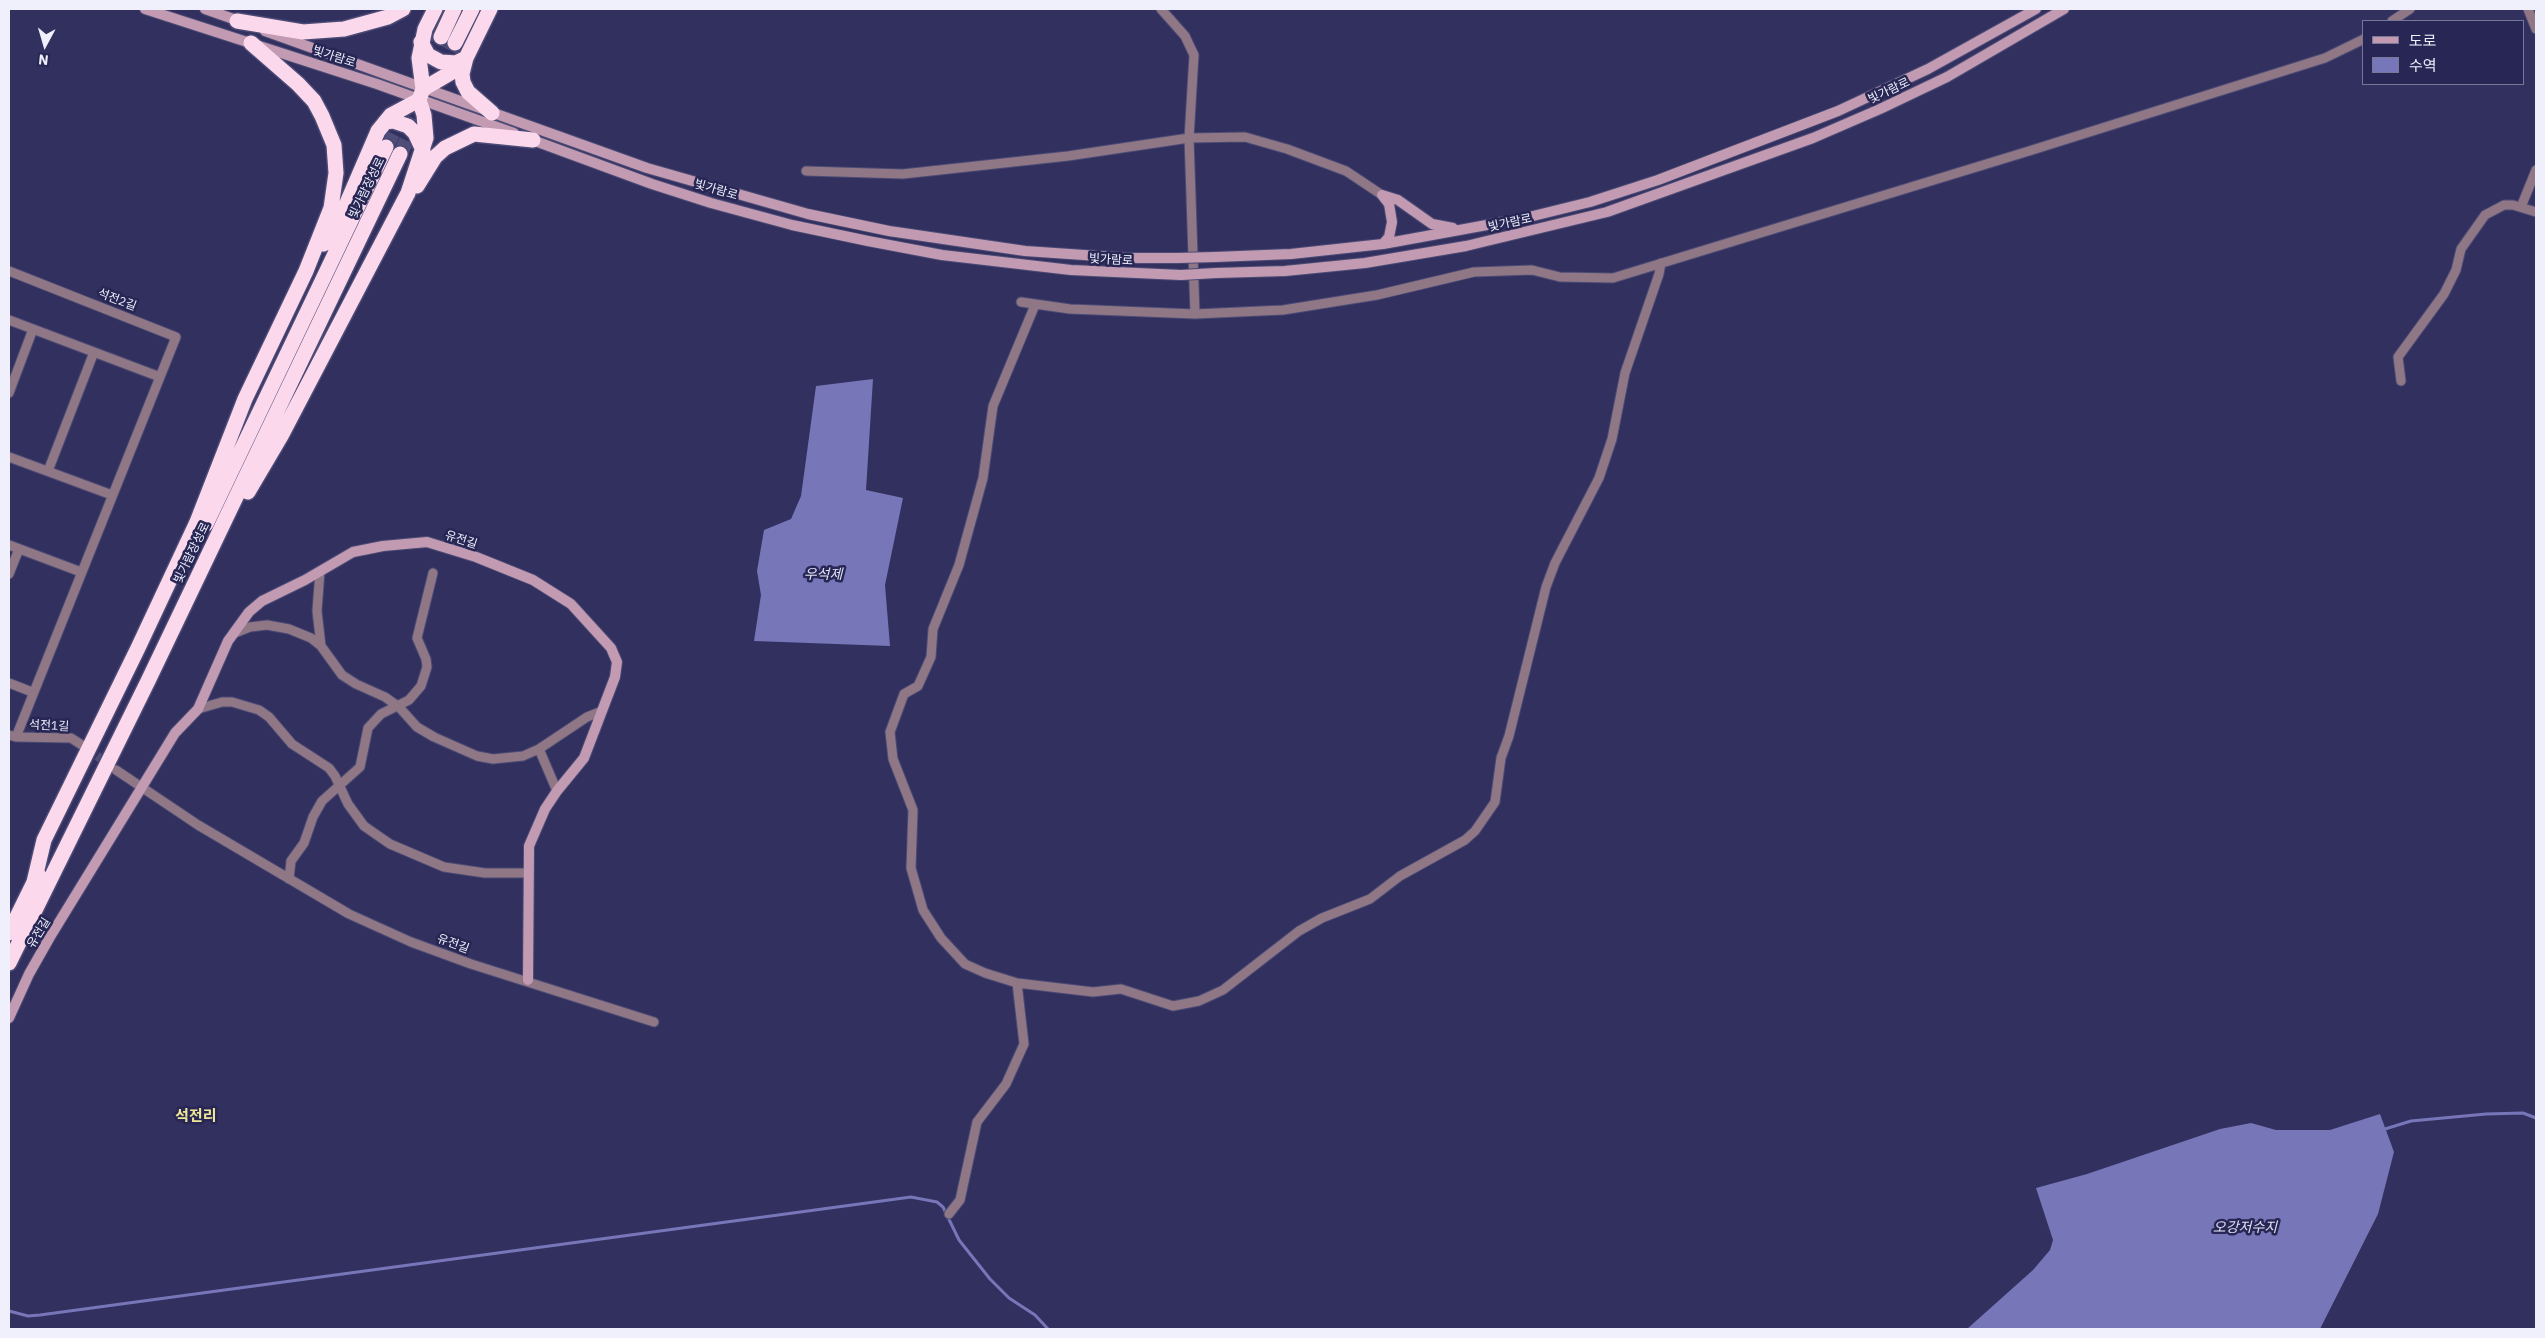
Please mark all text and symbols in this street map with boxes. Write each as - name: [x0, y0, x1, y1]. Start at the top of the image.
- north arrow: [20, 20, 70, 70]
- legend: [2362, 20, 2525, 85]
- text: 도로: [2409, 31, 2437, 50]
- street label: 빛가람로: [311, 43, 357, 71]
- text: N: [37, 50, 49, 69]
- text: 수역: [2409, 56, 2437, 75]
- street label: 빛가람로: [1866, 75, 1912, 107]
- street label: 빛가람장성로: [346, 155, 388, 221]
- street label: 빛가람로: [693, 177, 739, 203]
- street label: 빛가람로: [1487, 211, 1533, 235]
- street label: 빛가람로: [1089, 252, 1133, 268]
- street label: 석전2길: [96, 286, 138, 314]
- street label: 빛가람장성로: [171, 520, 213, 586]
- street label: 유전길: [443, 528, 479, 552]
- water label: 우석제: [804, 567, 842, 583]
- street label: 석전1길: [28, 718, 70, 734]
- street label: 유전길: [24, 915, 54, 951]
- street label: 유전길: [435, 932, 471, 956]
- district label: 석전리: [175, 1108, 217, 1126]
- water label: 오강저수지: [2213, 1220, 2277, 1236]

